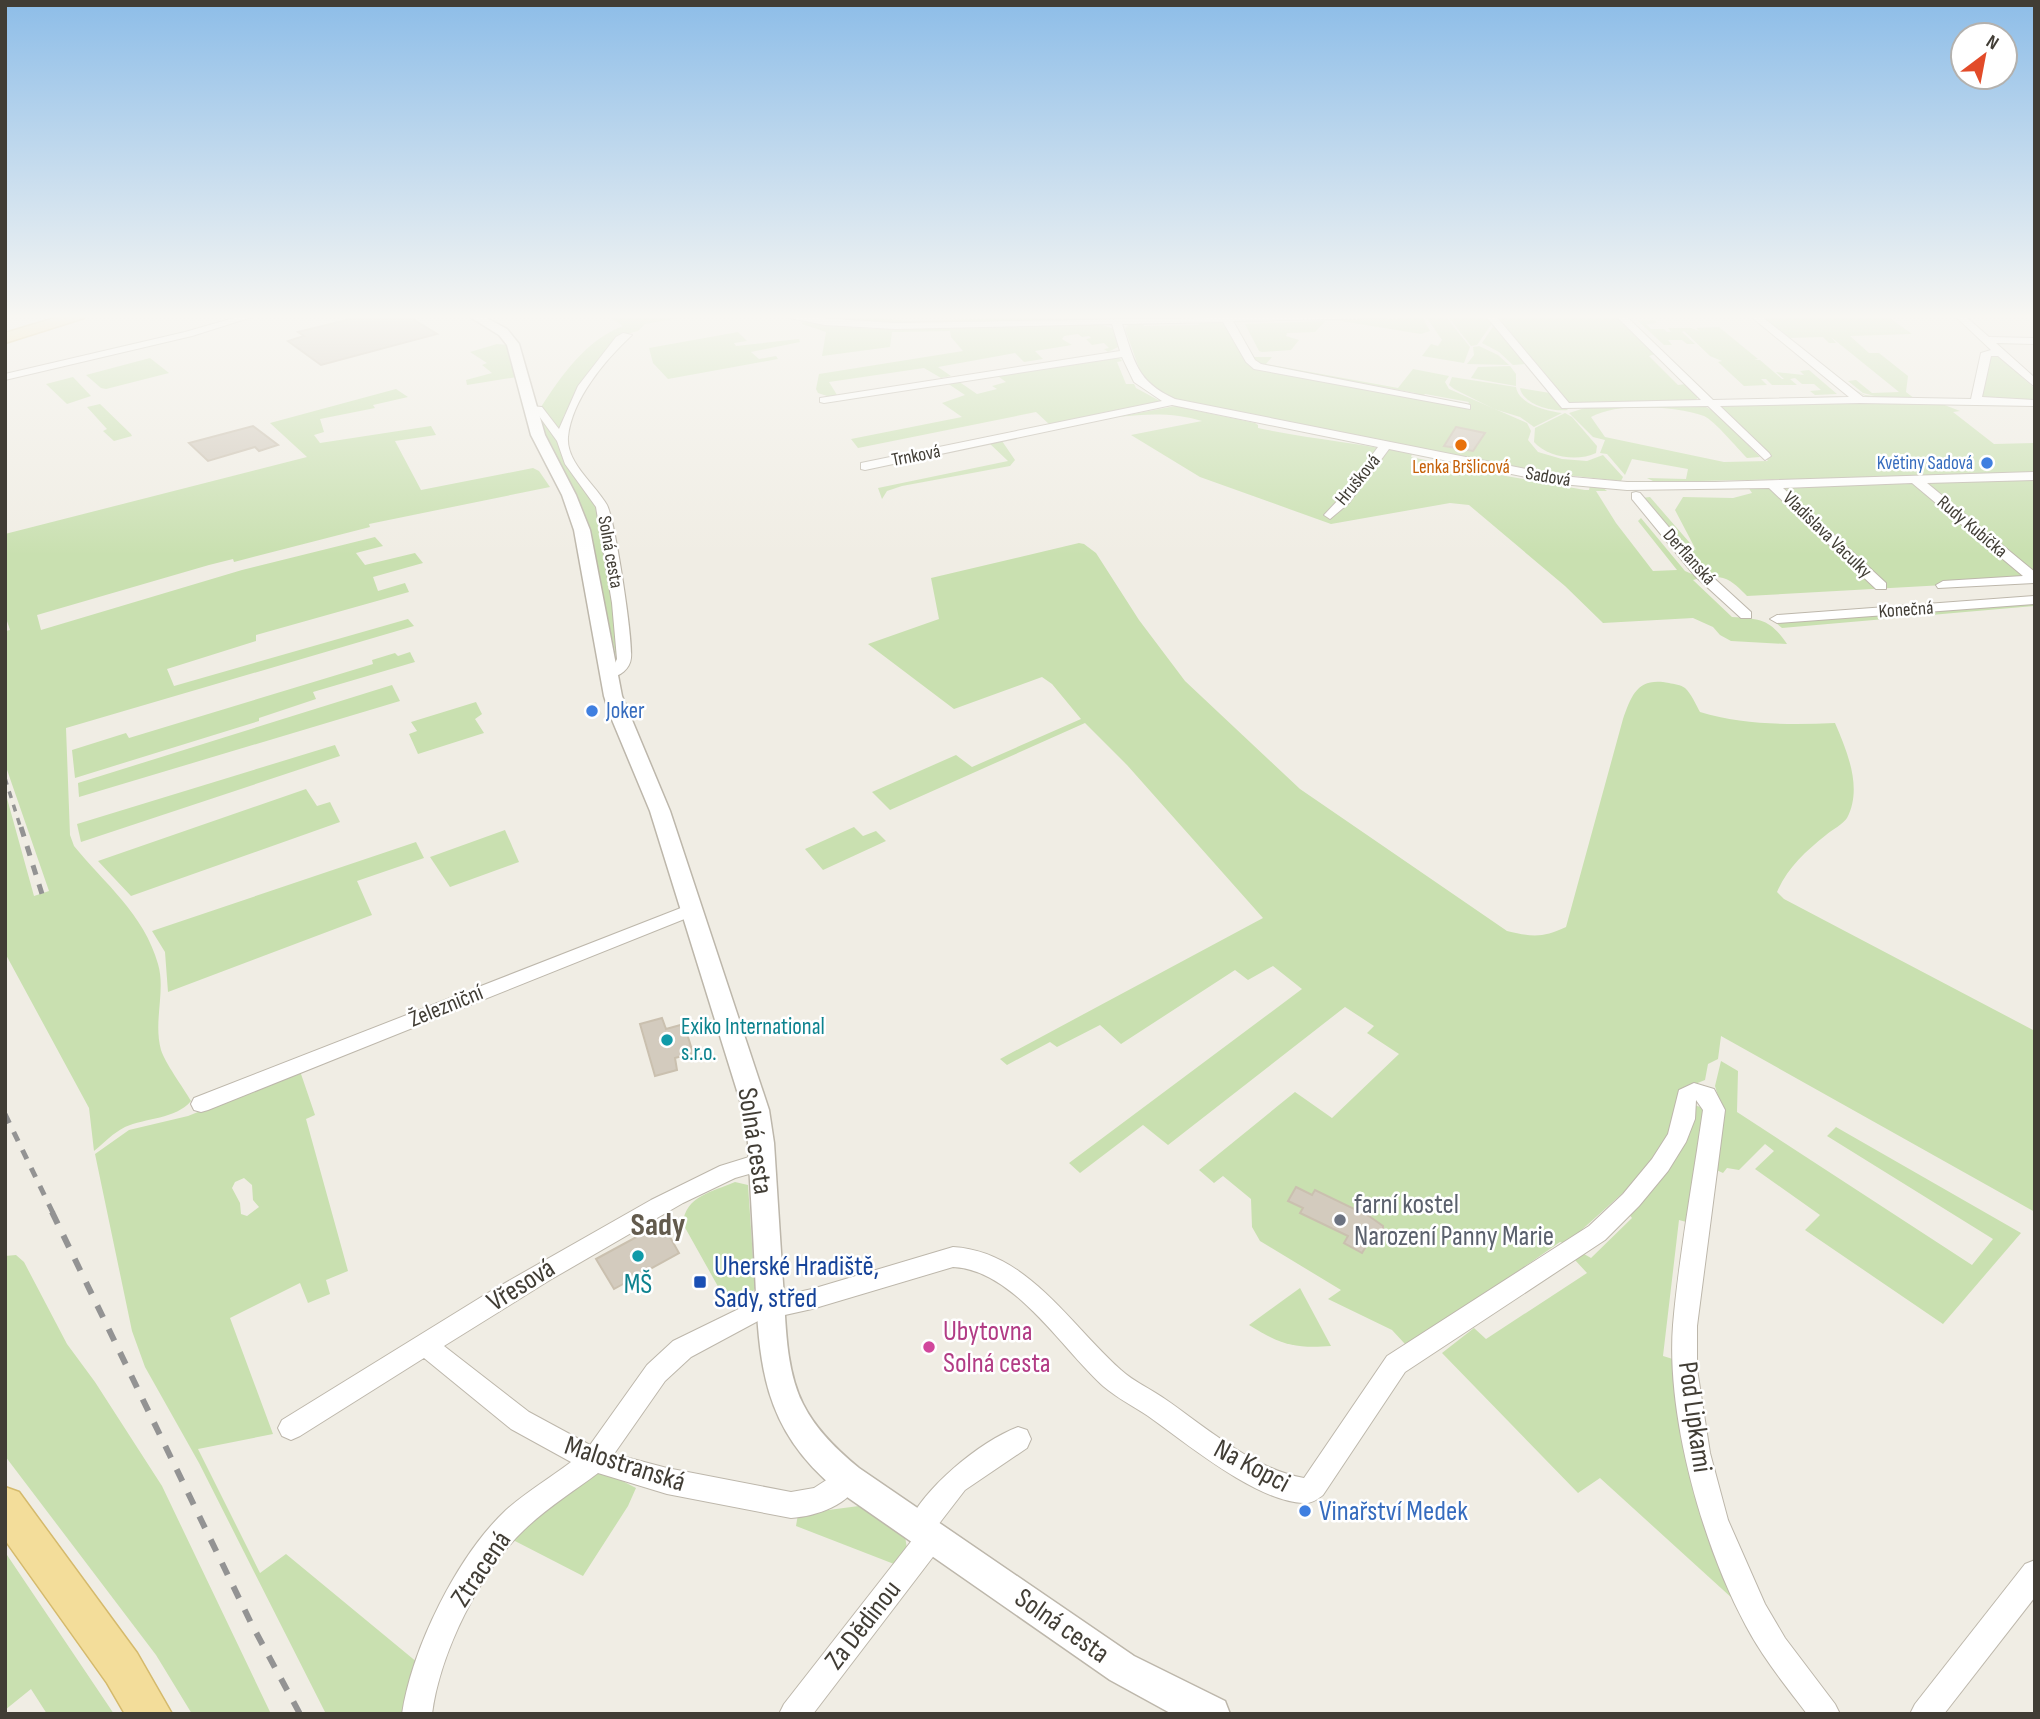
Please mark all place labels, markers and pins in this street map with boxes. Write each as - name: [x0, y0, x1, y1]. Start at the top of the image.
- marker: Lenka Bršlicová: [1453, 437, 1469, 453]
- place label: Květiny Sadová: [1877, 452, 1973, 475]
- marker: Květiny Sadová: [1979, 455, 1995, 471]
- place label: Lenka Bršlicová: [1412, 456, 1510, 479]
- place label: Joker: [605, 697, 645, 725]
- marker: Joker: [584, 703, 600, 719]
- place label: Exiko International s.r.o.: [681, 1013, 825, 1067]
- marker: Exiko International s.r.o.: [659, 1032, 675, 1048]
- place label: farní kostel Narození Panny Marie: [1354, 1188, 1554, 1253]
- marker: farní kostel Narození Panny Marie: [1332, 1212, 1348, 1228]
- marker: MŠ: [630, 1248, 646, 1264]
- place label: Uherské Hradiště, Sady, střed: [714, 1250, 879, 1315]
- place label: MŠ: [624, 1268, 652, 1301]
- marker: Uherské Hradiště, Sady, střed: [692, 1274, 708, 1290]
- place label: Ubytovna Solná cesta: [943, 1315, 1051, 1380]
- marker: Ubytovna Solná cesta: [921, 1339, 937, 1355]
- place label: Vinařství Medek: [1319, 1495, 1468, 1528]
- marker: Vinařství Medek: [1297, 1503, 1313, 1519]

